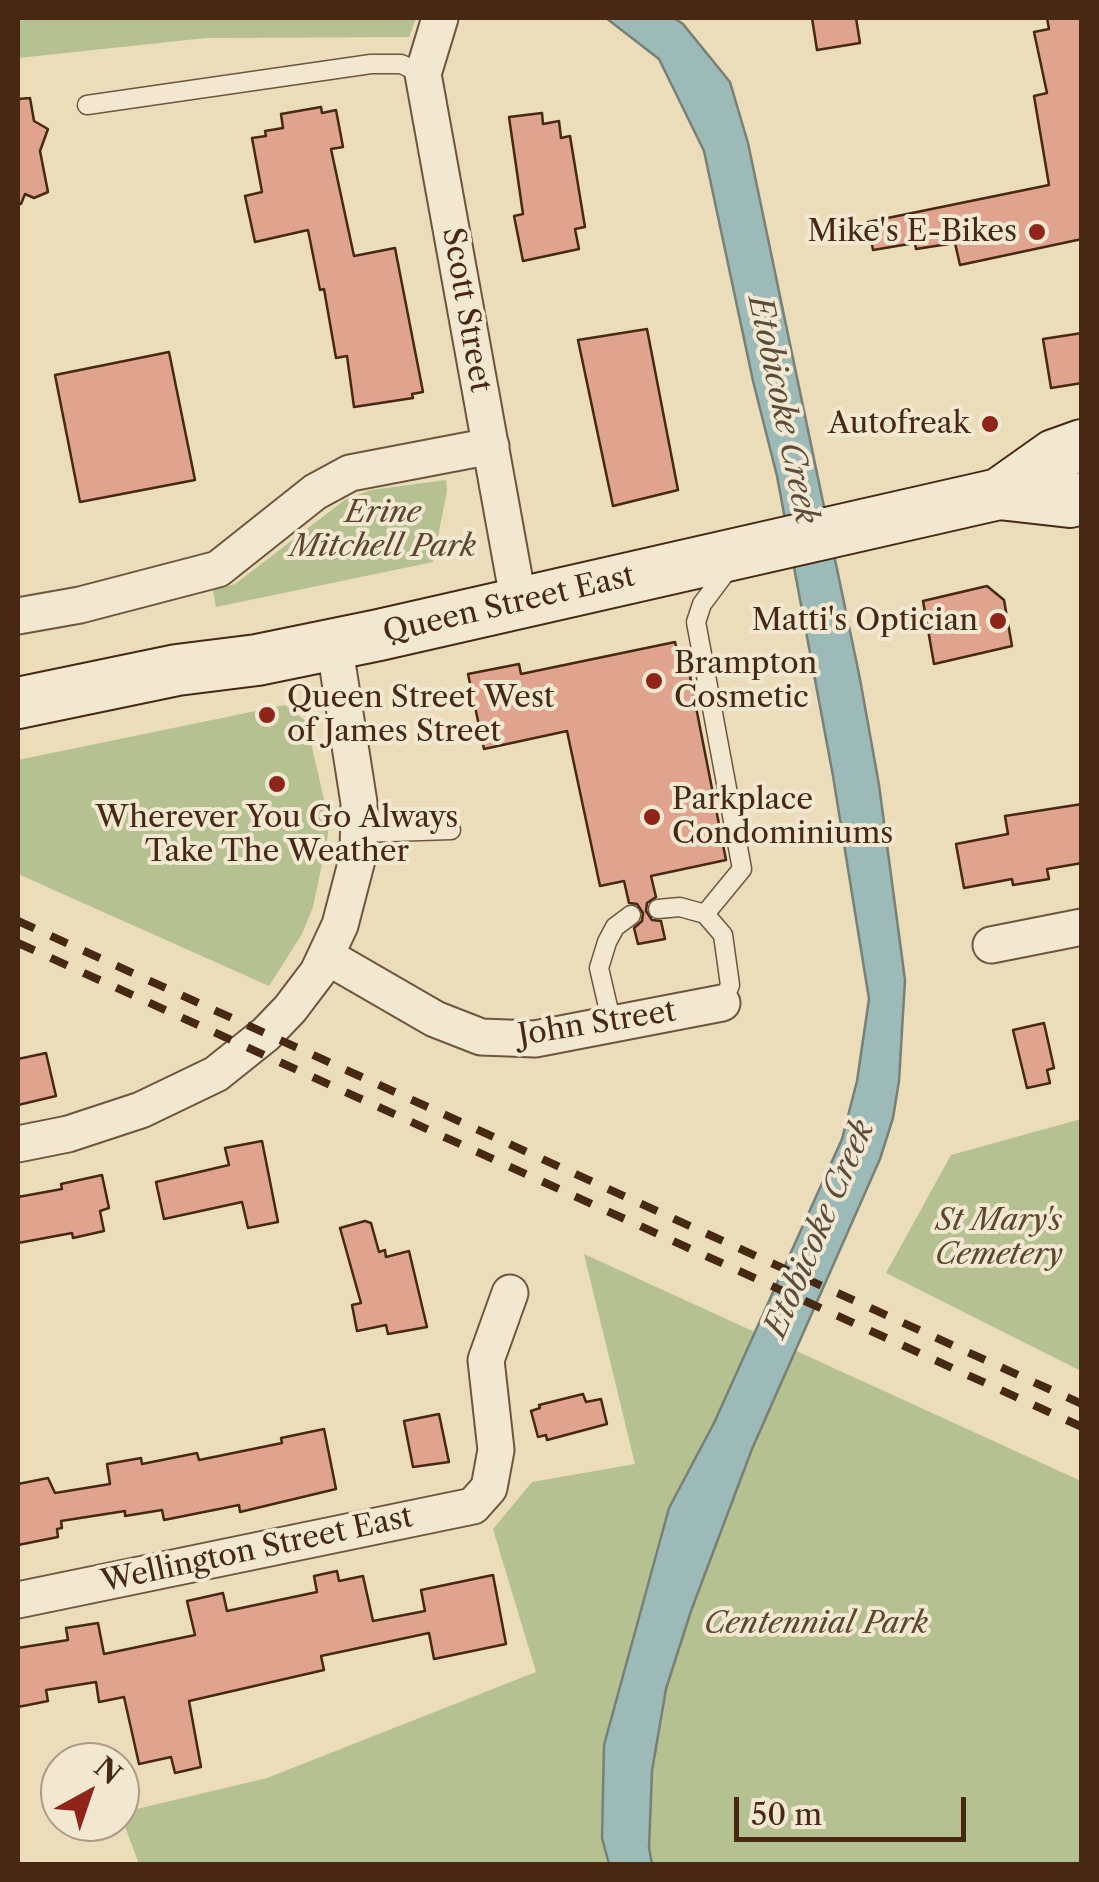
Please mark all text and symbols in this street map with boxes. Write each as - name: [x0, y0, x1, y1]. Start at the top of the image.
- place label: Mike's E-Bikes: [807, 214, 1017, 250]
- marker: Mike's E-Bikes: [1026, 221, 1048, 243]
- street label: Scott Street: [434, 225, 498, 395]
- water label: Etobicoke Creek: [739, 292, 825, 528]
- place label: Autofreak: [828, 406, 970, 442]
- marker: Autofreak: [979, 413, 1001, 435]
- park label: Erine Mitchell Park: [290, 495, 476, 566]
- street label: Queen Street East: [380, 559, 638, 651]
- place label: Matti's Optician: [752, 603, 978, 639]
- marker: Matti's Optician: [987, 610, 1009, 632]
- place label: Brampton Cosmetic: [674, 646, 817, 716]
- marker: Brampton Cosmetic: [643, 670, 665, 692]
- place label: Queen Street West of James Street: [287, 680, 554, 750]
- marker: Queen Street West of James Street: [256, 704, 278, 726]
- marker: Wherever You Go Always Take The Weather: [266, 773, 288, 795]
- place label: Parkplace Condominiums: [672, 782, 893, 852]
- place label: Wherever You Go Always Take The Weather: [96, 800, 458, 870]
- marker: Parkplace Condominiums: [641, 806, 663, 828]
- street label: John Street: [516, 994, 678, 1054]
- water label: Etobicoke Creek: [757, 1114, 883, 1344]
- park label: St Mary's Cemetery: [935, 1203, 1063, 1274]
- street label: Wellington Street East: [98, 1499, 416, 1601]
- park label: Centennial Park: [704, 1606, 928, 1642]
- north arrow: [40, 1742, 140, 1842]
- text: N: [88, 1750, 128, 1791]
- scale bar: [739, 1777, 972, 1839]
- text: 50 m: [751, 1796, 822, 1833]

